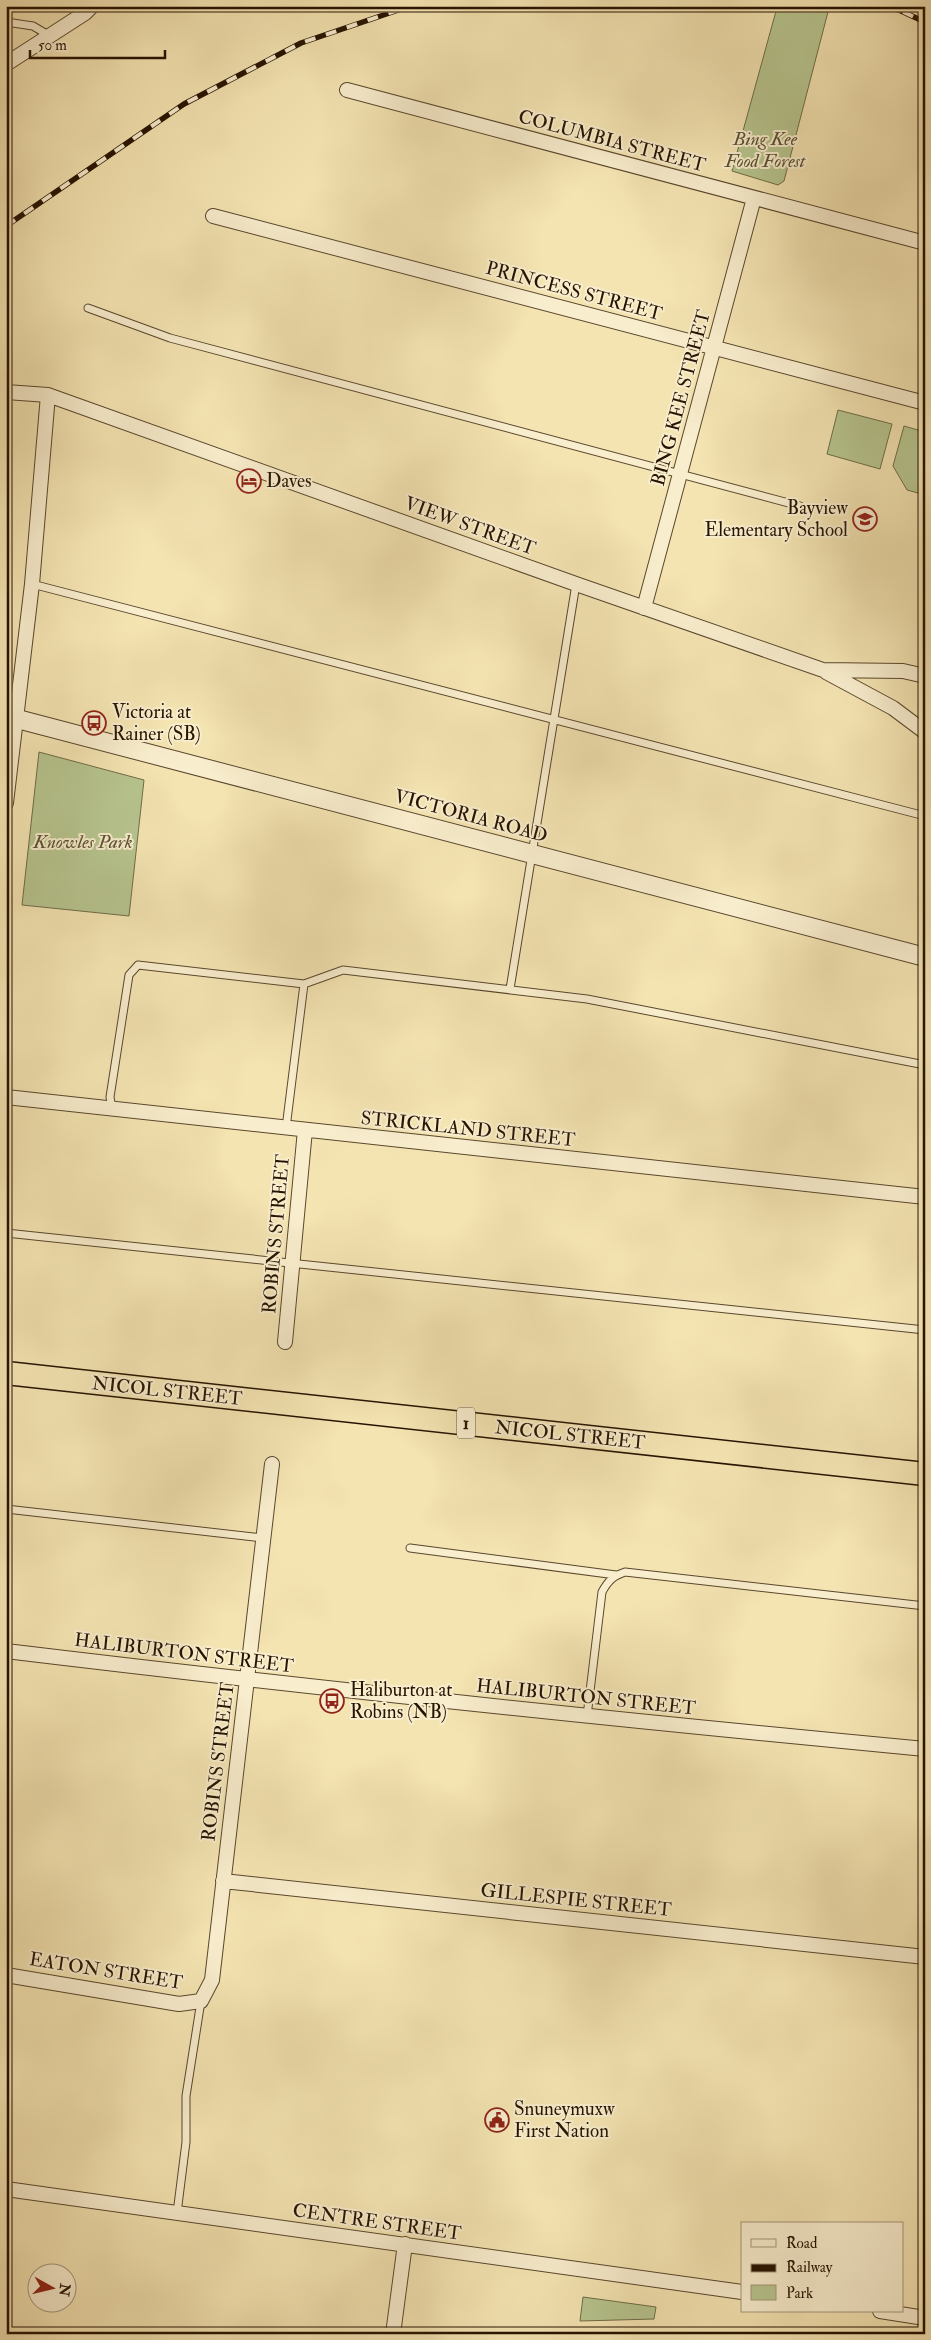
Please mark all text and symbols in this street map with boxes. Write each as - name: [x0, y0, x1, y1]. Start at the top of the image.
- scale bar: [30, 28, 165, 60]
- text: 50 m: [38, 36, 67, 55]
- street label: COLUMBIA STREET: [516, 104, 708, 178]
- park label: Bing Kee Food Forest: [724, 127, 807, 173]
- street label: PRINCESS STREET: [483, 256, 665, 326]
- street label: BING KEE STREET: [646, 307, 716, 489]
- hotel icon: Daves: [236, 468, 262, 494]
- place label: Daves: [266, 469, 311, 493]
- street label: VIEW STREET: [401, 491, 539, 561]
- place label: Bayview Elementary School: [705, 496, 848, 542]
- school or university icon: Bayview Elementary School: [852, 506, 878, 532]
- place label: Victoria at Rainer (SB): [112, 700, 201, 746]
- bus stop icon: Victoria at Rainer (SB): [81, 710, 107, 736]
- street label: VICTORIA ROAD: [392, 784, 550, 848]
- park label: Knowles Park: [32, 830, 133, 854]
- street label: STRICKLAND STREET: [360, 1106, 576, 1152]
- street label: ROBINS STREET: [257, 1153, 295, 1315]
- street label: NICOL STREET: [91, 1371, 243, 1411]
- road number: 1: [457, 1408, 475, 1439]
- street label: NICOL STREET: [494, 1415, 646, 1455]
- street label: HALIBURTON STREET: [73, 1628, 295, 1678]
- street label: HALIBURTON STREET: [475, 1674, 697, 1720]
- place label: Haliburton at Robins (NB): [350, 1678, 452, 1724]
- street label: ROBINS STREET: [196, 1681, 240, 1843]
- bus stop icon: Haliburton at Robins (NB): [319, 1688, 345, 1714]
- street label: GILLESPIE STREET: [479, 1878, 673, 1922]
- street label: EATON STREET: [27, 1947, 185, 1995]
- place label: Snuneymuxw First Nation: [514, 2097, 615, 2143]
- public building icon: Snuneymuxw First Nation: [484, 2107, 510, 2133]
- street label: CENTRE STREET: [291, 2198, 463, 2246]
- legend: [741, 2222, 904, 2312]
- text: Road: [786, 2234, 818, 2253]
- text: Railway: [786, 2258, 833, 2277]
- north arrow: [28, 2262, 78, 2312]
- text: N: [55, 2281, 74, 2298]
- text: Park: [786, 2284, 813, 2303]

